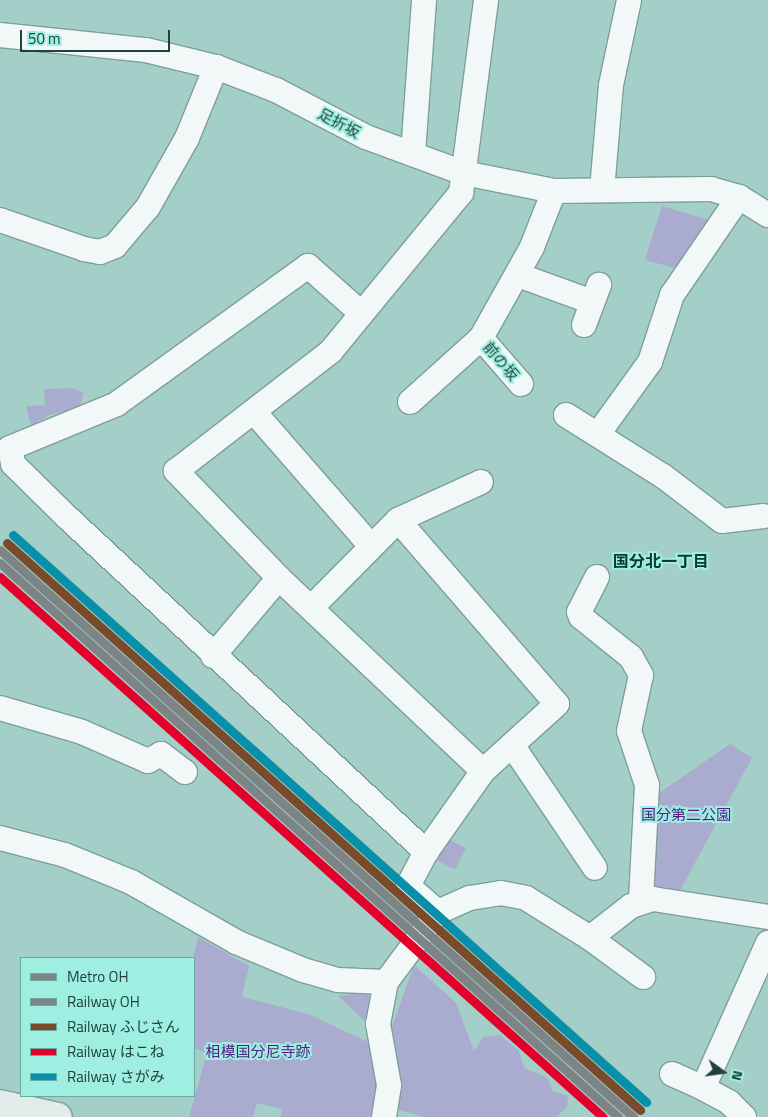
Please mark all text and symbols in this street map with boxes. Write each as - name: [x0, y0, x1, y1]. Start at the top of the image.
- scale bar: [22, 20, 172, 52]
- text: 50 m: [28, 27, 61, 50]
- street label: 足折坂: [315, 104, 363, 142]
- street label: 前の坂: [479, 338, 523, 384]
- district label: 国分北一丁目: [613, 551, 709, 571]
- park label: 国分第二公園: [641, 806, 731, 824]
- legend: [20, 957, 195, 1097]
- text: Metro OH: [67, 965, 129, 988]
- text: Railway OH: [67, 990, 140, 1013]
- text: Railway ふじさん: [67, 1015, 180, 1038]
- text: Railway はこね: [67, 1040, 165, 1063]
- park label: 相模国分尼寺跡: [206, 1043, 310, 1061]
- north arrow: [698, 1047, 748, 1097]
- text: Railway さがみ: [67, 1065, 165, 1088]
- text: N: [727, 1068, 749, 1083]

